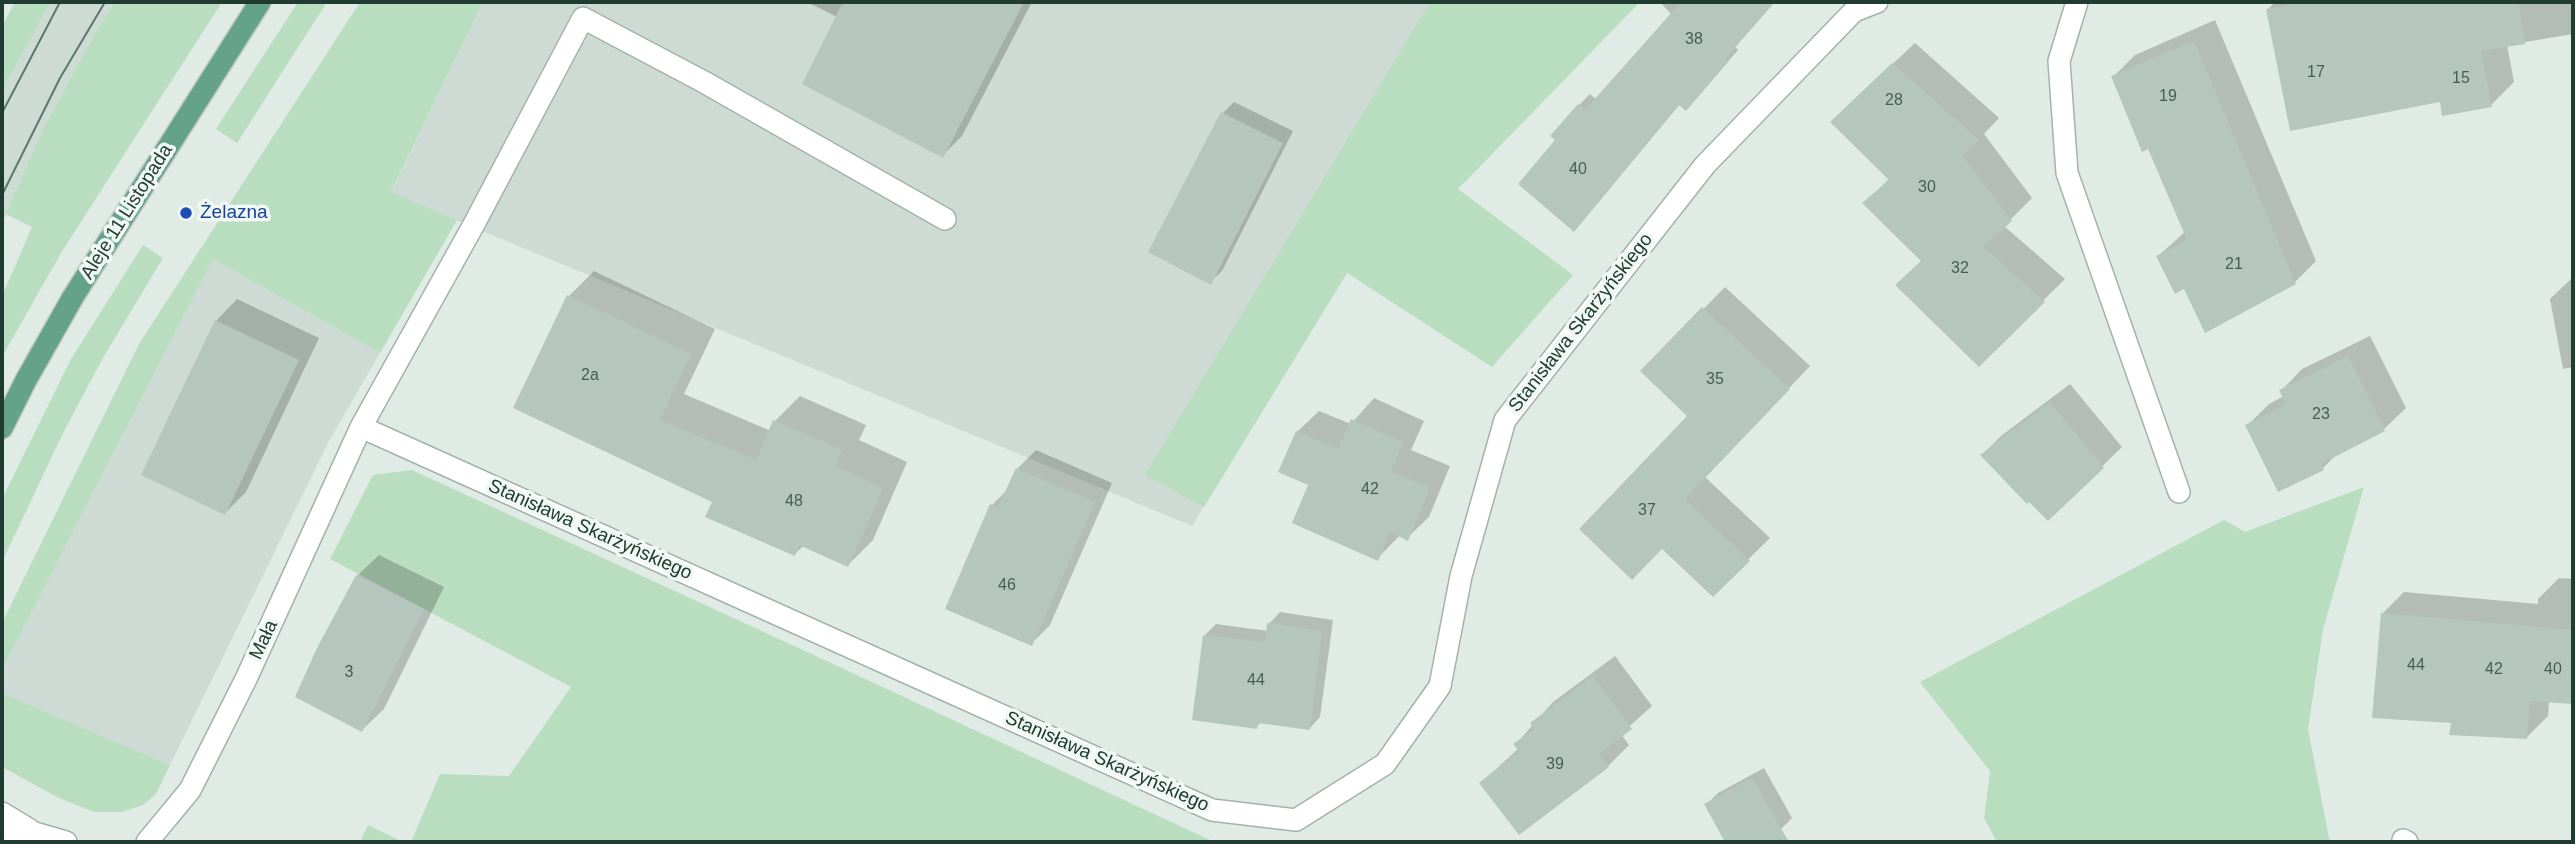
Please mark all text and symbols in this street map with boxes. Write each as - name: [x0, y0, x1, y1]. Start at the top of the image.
- house number: 38: [1685, 30, 1703, 50]
- house number: 17: [2307, 63, 2325, 83]
- house number: 15: [2452, 69, 2470, 89]
- house number: 19: [2159, 87, 2177, 107]
- house number: 28: [1885, 91, 1903, 111]
- street label: Aleje 11 Listopada: [76, 140, 178, 284]
- house number: 40: [1569, 160, 1587, 180]
- house number: 30: [1918, 178, 1936, 198]
- place label: Żelazna: [200, 202, 268, 224]
- marker: Żelazna: [178, 205, 194, 221]
- street label: Stanisława Skarżyńskiego: [1504, 229, 1658, 417]
- house number: 21: [2225, 255, 2243, 275]
- house number: 32: [1951, 259, 1969, 279]
- house number: 2a: [581, 366, 599, 386]
- house number: 35: [1706, 370, 1724, 390]
- house number: 23: [2312, 405, 2330, 425]
- street label: Stanisława Skarżyńskiego: [485, 475, 695, 585]
- house number: 42: [1361, 480, 1379, 500]
- house number: 48: [785, 492, 803, 512]
- house number: 37: [1638, 501, 1656, 521]
- house number: 46: [998, 576, 1016, 596]
- street label: Mała: [245, 617, 283, 663]
- house number: 44: [2407, 656, 2425, 676]
- house number: 42: [2485, 660, 2503, 680]
- house number: 40: [2544, 660, 2562, 680]
- house number: 3: [345, 663, 353, 683]
- house number: 44: [1247, 671, 1265, 691]
- street label: Stanisława Skarżyńskiego: [1002, 707, 1212, 817]
- house number: 39: [1546, 755, 1564, 775]

